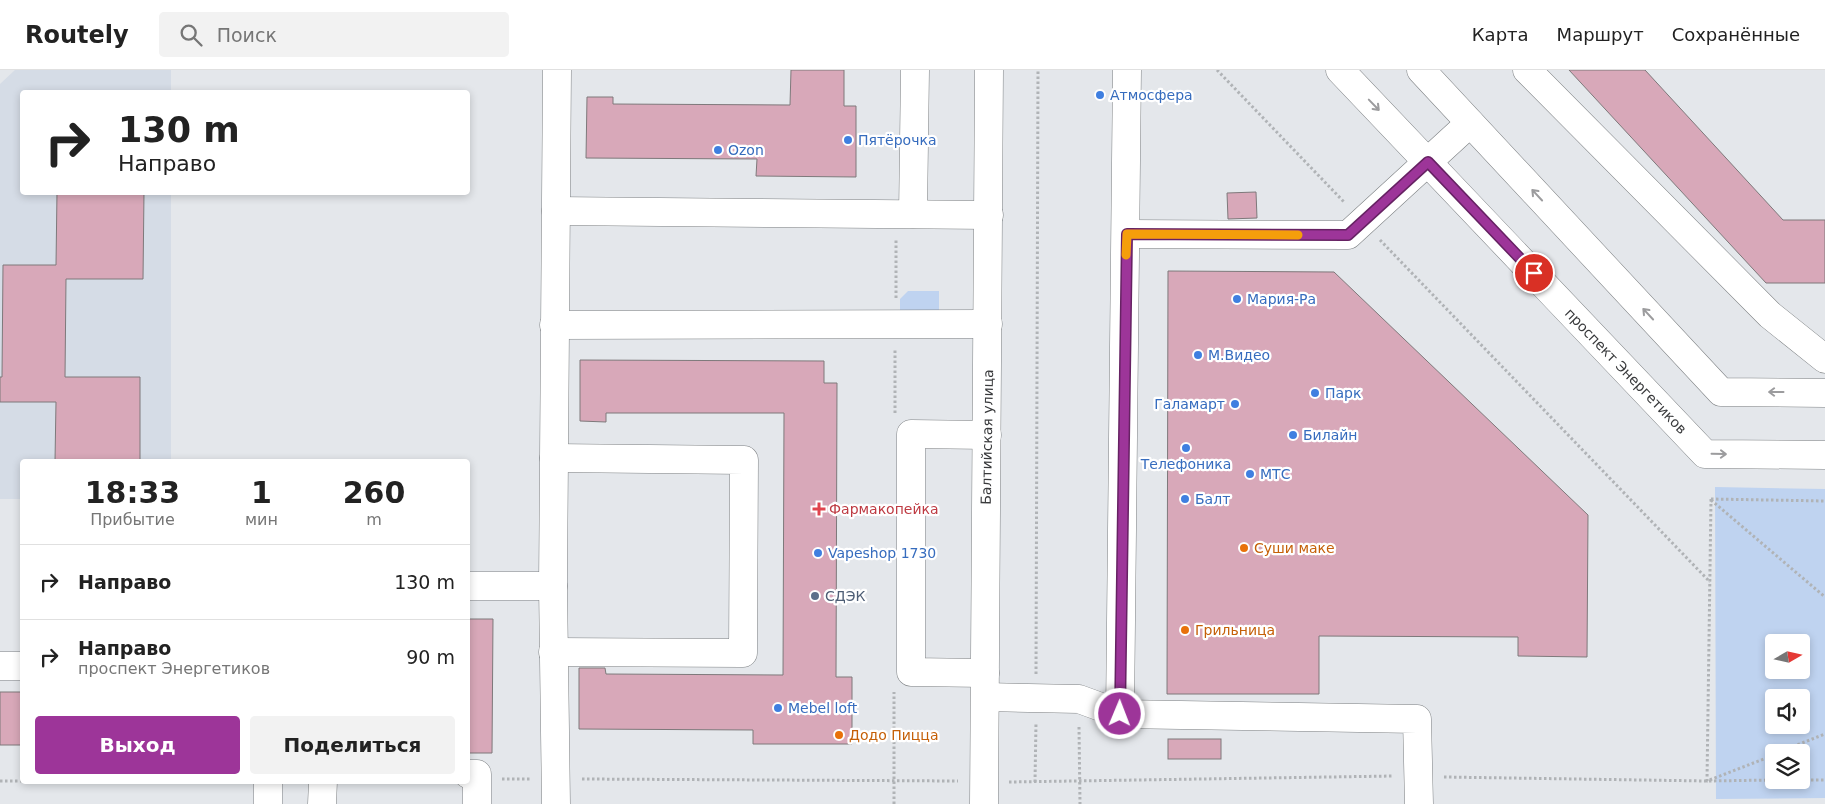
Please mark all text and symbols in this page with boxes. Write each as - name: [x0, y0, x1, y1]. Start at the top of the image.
- search box: [159, 12, 509, 57]
- text: Routely: [25, 21, 129, 49]
- icon: search: [177, 21, 205, 49]
- text: Поиск: [217, 24, 277, 46]
- text: Карта: [1472, 24, 1529, 45]
- text: Маршрут: [1557, 24, 1644, 45]
- text: Сохранённые: [1672, 24, 1800, 45]
- place label: Атмосфера: [1110, 87, 1193, 103]
- marker: Атмосфера: [1094, 89, 1106, 101]
- one-way arrow: [1368, 99, 1380, 112]
- icon: right: [35, 110, 100, 175]
- text: 130 m: [118, 110, 240, 150]
- place label: Пятёрочка: [858, 132, 936, 148]
- marker: Пятёрочка: [842, 134, 854, 146]
- place label: Ozon: [728, 142, 764, 158]
- marker: Ozon: [712, 144, 724, 156]
- text: Направо: [118, 151, 216, 176]
- one-way arrow: [1531, 188, 1543, 201]
- pin: [1513, 252, 1555, 294]
- icon: arrive: [1520, 259, 1548, 287]
- place label: Мария-Ра: [1247, 291, 1316, 307]
- marker: Мария-Ра: [1231, 293, 1243, 305]
- street label: проспект Энергетиков: [1562, 305, 1690, 437]
- one-way arrow: [1642, 307, 1654, 320]
- place label: М.Видео: [1208, 347, 1270, 363]
- marker: М.Видео: [1192, 349, 1204, 361]
- street label: Балтийская улица: [978, 369, 996, 505]
- place label: Парк: [1325, 385, 1361, 401]
- marker: Парк: [1309, 387, 1321, 399]
- one-way arrow: [1769, 388, 1785, 397]
- place label: Галамарт: [1154, 396, 1225, 412]
- marker: Галамарт: [1229, 398, 1241, 410]
- place label: Билайн: [1303, 427, 1357, 443]
- marker: Билайн: [1287, 429, 1299, 441]
- marker: Телефоника: [1180, 442, 1192, 454]
- one-way arrow: [1710, 449, 1727, 459]
- place label: Телефоника: [1140, 456, 1231, 472]
- place label: МТС: [1260, 466, 1291, 482]
- marker: МТС: [1244, 468, 1256, 480]
- text: 18:33: [85, 475, 180, 510]
- text: 1: [251, 475, 272, 510]
- text: 260: [343, 475, 405, 510]
- place label: Балт: [1195, 491, 1230, 507]
- marker: Балт: [1179, 493, 1191, 505]
- place label: Фармакопейка: [829, 501, 939, 517]
- marker: Фармакопейка: [813, 503, 825, 515]
- text: Прибытие: [90, 510, 175, 529]
- text: мин: [245, 510, 278, 529]
- text: m: [366, 510, 382, 529]
- place label: Суши маке: [1254, 540, 1335, 556]
- marker: Суши маке: [1238, 542, 1250, 554]
- place label: Vapeshop 1730: [828, 545, 936, 561]
- marker: Vapeshop 1730: [812, 547, 824, 559]
- icon: right: [35, 568, 63, 596]
- text: Направо: [78, 571, 171, 593]
- text: 130 m: [394, 571, 455, 593]
- place label: СДЭК: [825, 588, 865, 604]
- marker: СДЭК: [809, 590, 821, 602]
- place label: Грильница: [1195, 622, 1275, 638]
- marker: Грильница: [1179, 624, 1191, 636]
- north arrow: [1765, 634, 1810, 679]
- map controls: [1765, 634, 1810, 789]
- text: Направо: [78, 637, 171, 659]
- icon: right: [35, 643, 63, 671]
- text: 90 m: [406, 646, 455, 668]
- text: проспект Энергетиков: [78, 659, 270, 678]
- position arrow: [1093, 687, 1145, 739]
- button: sound: [1765, 689, 1810, 734]
- place label: Mebel loft: [788, 700, 858, 716]
- marker: Mebel loft: [772, 702, 784, 714]
- button: Выход: [35, 716, 240, 774]
- button: Поделиться: [250, 716, 455, 774]
- place label: Додо Пицца: [849, 727, 938, 743]
- marker: Додо Пицца: [833, 729, 845, 741]
- button: layers: [1765, 744, 1810, 789]

